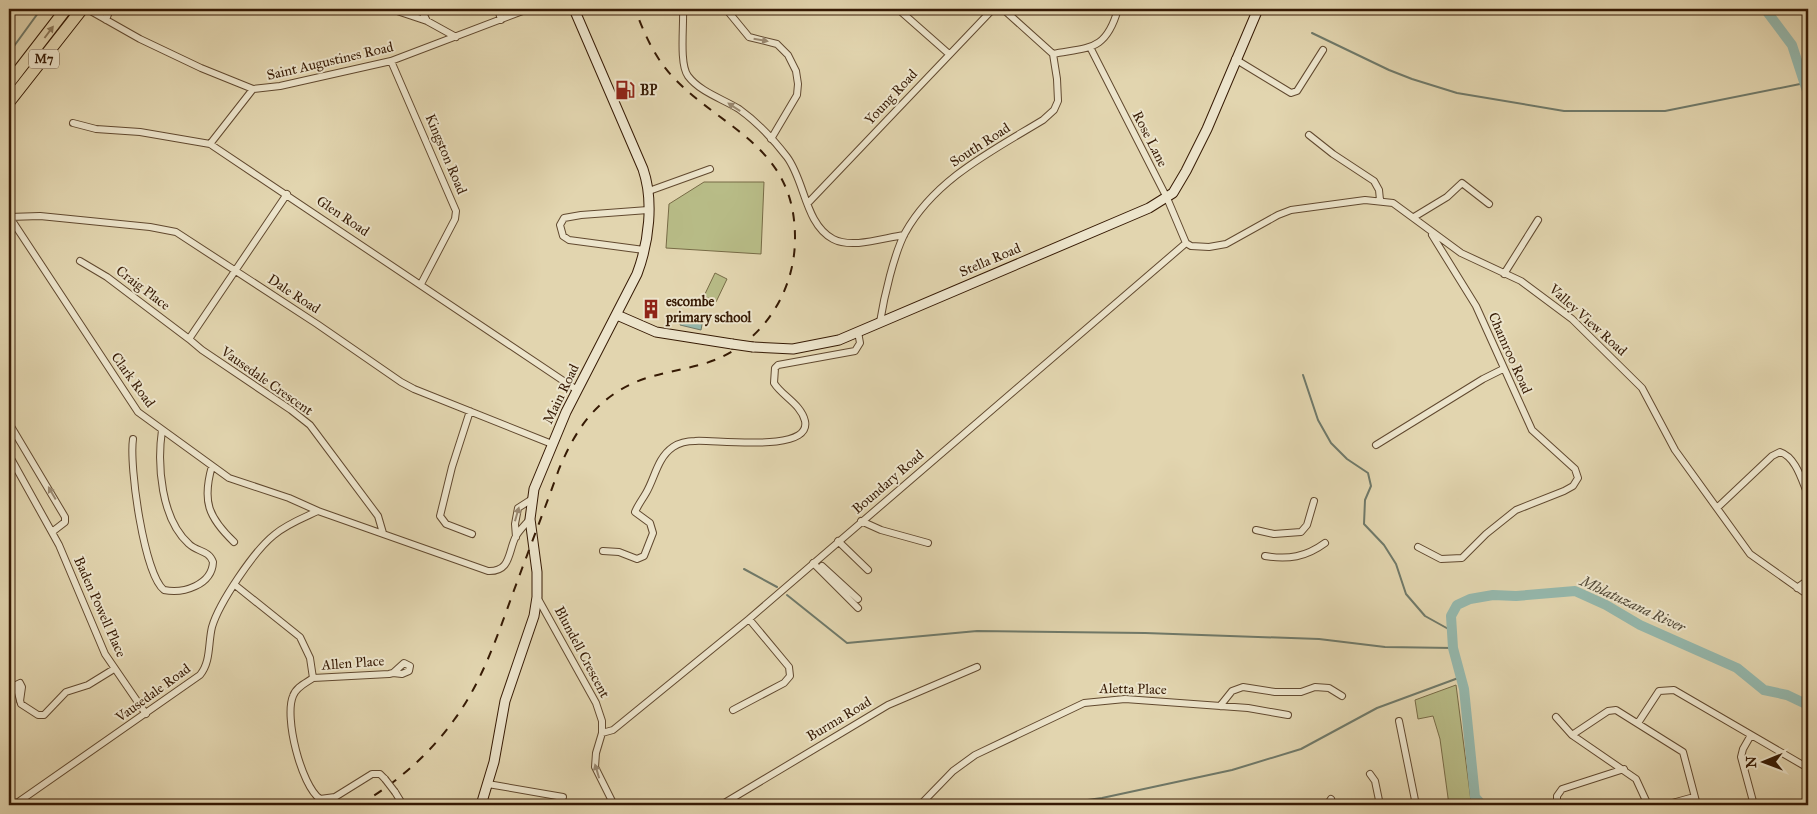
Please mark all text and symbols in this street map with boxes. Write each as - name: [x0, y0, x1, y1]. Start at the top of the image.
- one-way arrow: [44, 25, 54, 39]
- one-way arrow: [753, 36, 769, 44]
- street label: Saint Augustines Road: [265, 38, 395, 84]
- road number: M7: [29, 50, 59, 68]
- street label: Young Road: [861, 66, 921, 128]
- fuel station icon: BP: [614, 79, 636, 101]
- place label: BP: [640, 82, 657, 99]
- one-way arrow: [728, 102, 741, 112]
- street label: Rose Lane: [1129, 108, 1171, 170]
- street label: Kingston Road: [421, 111, 471, 197]
- street label: South Road: [947, 119, 1013, 171]
- street label: Glen Road: [313, 192, 373, 240]
- street label: Stella Road: [957, 239, 1023, 281]
- street label: Craig Place: [113, 262, 174, 314]
- street label: Dale Road: [264, 271, 324, 317]
- street label: Valley View Road: [1545, 280, 1630, 359]
- place label: escombe primary school: [665, 293, 753, 327]
- building icon: escombe primary school: [640, 298, 662, 320]
- street label: Chamroo Road: [1484, 310, 1536, 396]
- street label: Vausedale Crescent: [217, 342, 316, 419]
- street label: Clark Road: [107, 349, 159, 411]
- street label: Main Road: [539, 361, 583, 427]
- street label: Boundary Road: [849, 446, 927, 518]
- one-way arrow: [48, 485, 56, 500]
- one-way arrow: [514, 507, 522, 522]
- street label: Baden Powell Place: [70, 554, 130, 660]
- water label: Mhlatuzana River: [1576, 571, 1689, 637]
- street label: Blundell Crescent: [551, 603, 613, 701]
- street label: Allen Place: [320, 652, 385, 674]
- street label: Vausedale Road: [111, 660, 194, 726]
- street label: Aletta Place: [1098, 680, 1167, 698]
- street label: Burma Road: [804, 693, 874, 745]
- north arrow: [1740, 736, 1790, 786]
- text: N: [1743, 756, 1760, 768]
- one-way arrow: [593, 763, 601, 778]

